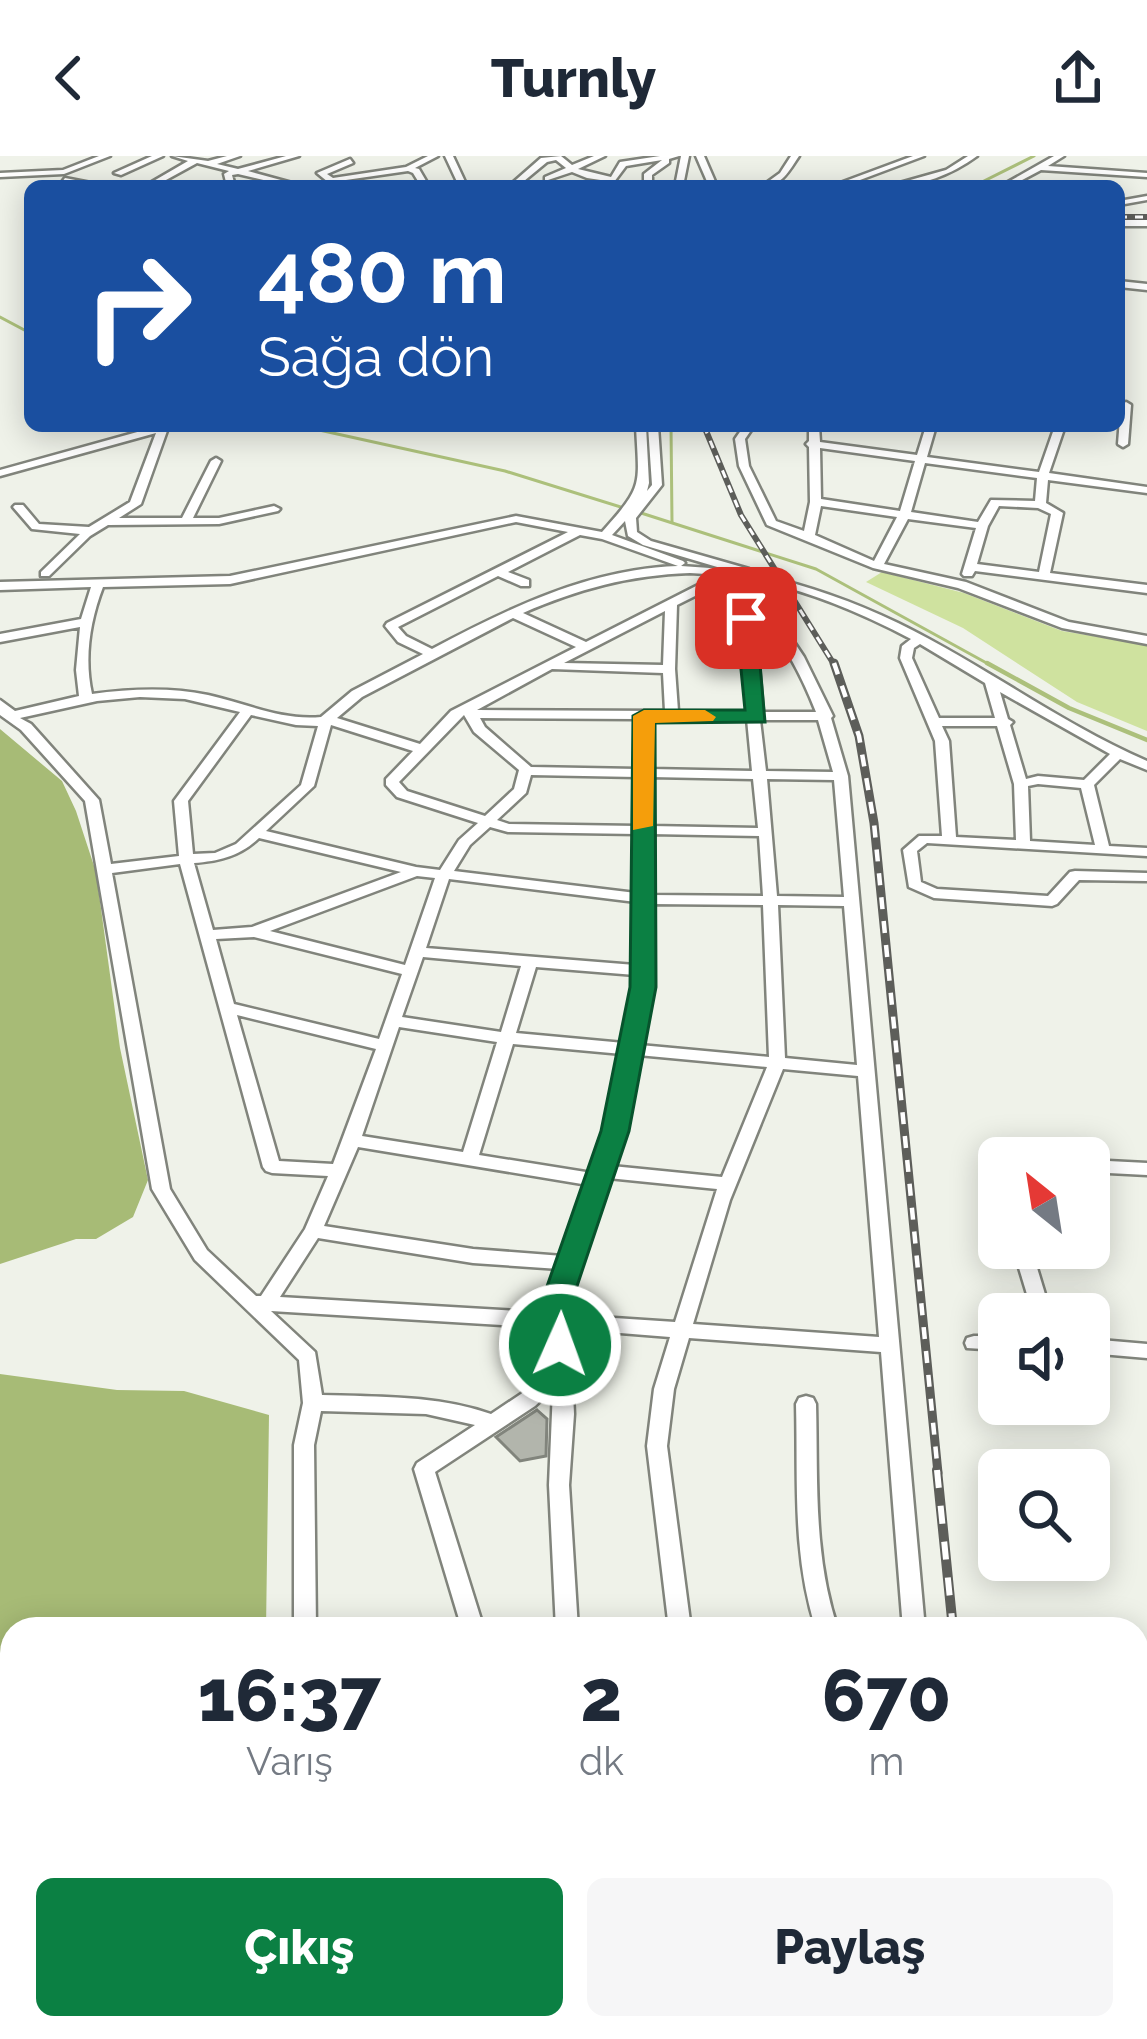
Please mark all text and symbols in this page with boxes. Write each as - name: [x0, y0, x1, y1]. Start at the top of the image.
- icon: back: [36, 45, 102, 111]
- icon: share: [1045, 45, 1111, 111]
- text: Turnly: [491, 46, 656, 110]
- text: 480 m: [258, 224, 507, 323]
- icon: right: [60, 228, 216, 384]
- text: Sağa dön: [258, 325, 494, 389]
- pin: [695, 567, 797, 669]
- icon: arrive: [713, 585, 779, 651]
- north arrow: [978, 1137, 1110, 1269]
- map controls: [978, 1137, 1110, 1581]
- position arrow: [497, 1282, 623, 1408]
- button: sound: [978, 1293, 1110, 1425]
- button: search: [978, 1449, 1110, 1581]
- text: 16:37: [198, 1653, 381, 1738]
- text: 2: [580, 1653, 622, 1738]
- text: 670: [822, 1653, 951, 1738]
- text: Varış: [246, 1738, 333, 1784]
- text: dk: [579, 1738, 624, 1784]
- text: m: [868, 1738, 904, 1784]
- button: Çıkış: [36, 1878, 563, 2016]
- button: Paylaş: [587, 1878, 1113, 2016]

